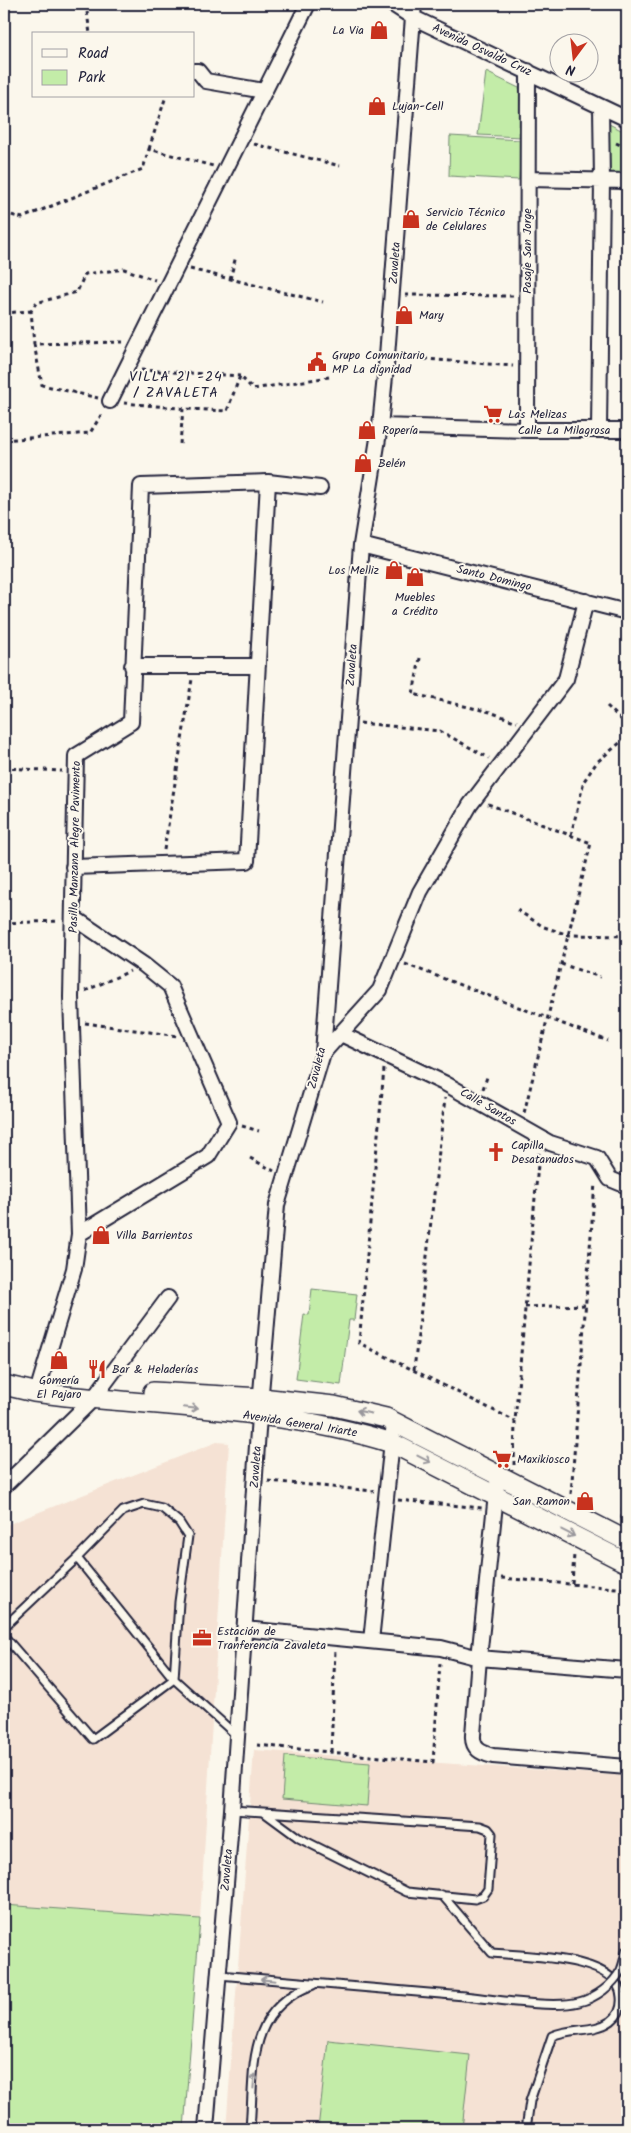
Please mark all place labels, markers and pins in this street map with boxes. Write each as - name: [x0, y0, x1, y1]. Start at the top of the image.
- shop icon: La Via: [368, 19, 390, 41]
- place label: La Via: [332, 21, 364, 40]
- shop icon: Lujan-Cell: [366, 95, 388, 117]
- place label: Lujan-Cell: [392, 97, 443, 116]
- place label: Servicio Técnico de Celulares: [426, 203, 505, 236]
- shop icon: Servicio Técnico de Celulares: [400, 208, 422, 230]
- shop icon: Mary: [393, 304, 415, 326]
- place label: Mary: [419, 306, 444, 325]
- place label: Grupo Comunitario MP La dignidad: [332, 346, 425, 379]
- public building icon: Grupo Comunitario MP La dignidad: [306, 351, 328, 373]
- supermarket icon: Las Melizas: [482, 403, 504, 425]
- place label: Las Melizas: [508, 405, 567, 424]
- shop icon: Ropería: [356, 419, 378, 441]
- place label: Ropería: [382, 421, 418, 440]
- shop icon: Belén: [352, 452, 374, 474]
- place label: Belén: [378, 454, 406, 473]
- shop icon: Los Melliz: [383, 559, 405, 581]
- place label: Los Melliz: [328, 561, 379, 580]
- shop icon: Muebles a Crédito: [404, 566, 426, 588]
- place label: Muebles a Crédito: [392, 588, 438, 621]
- place label: Capilla Desatanudos: [511, 1136, 574, 1169]
- church icon: Capilla Desatanudos: [485, 1141, 507, 1163]
- shop icon: Villa Barrientos: [90, 1224, 112, 1246]
- place label: Villa Barrientos: [116, 1226, 193, 1245]
- shop icon: Gomería El Pajaro: [48, 1349, 70, 1371]
- restaurant icon: Bar & Heladerías: [86, 1358, 108, 1380]
- place label: Bar & Heladerías: [112, 1360, 198, 1379]
- place label: Gomería El Pajaro: [36, 1371, 82, 1404]
- supermarket icon: Maxikiosco: [491, 1448, 513, 1470]
- place label: Maxikiosco: [517, 1450, 570, 1469]
- shop icon: San Ramon: [574, 1490, 596, 1512]
- place label: San Ramon: [513, 1492, 570, 1511]
- place label: Estación de Tranferencia Zavaleta: [217, 1622, 326, 1655]
- office icon: Estación de Tranferencia Zavaleta: [191, 1627, 213, 1649]

